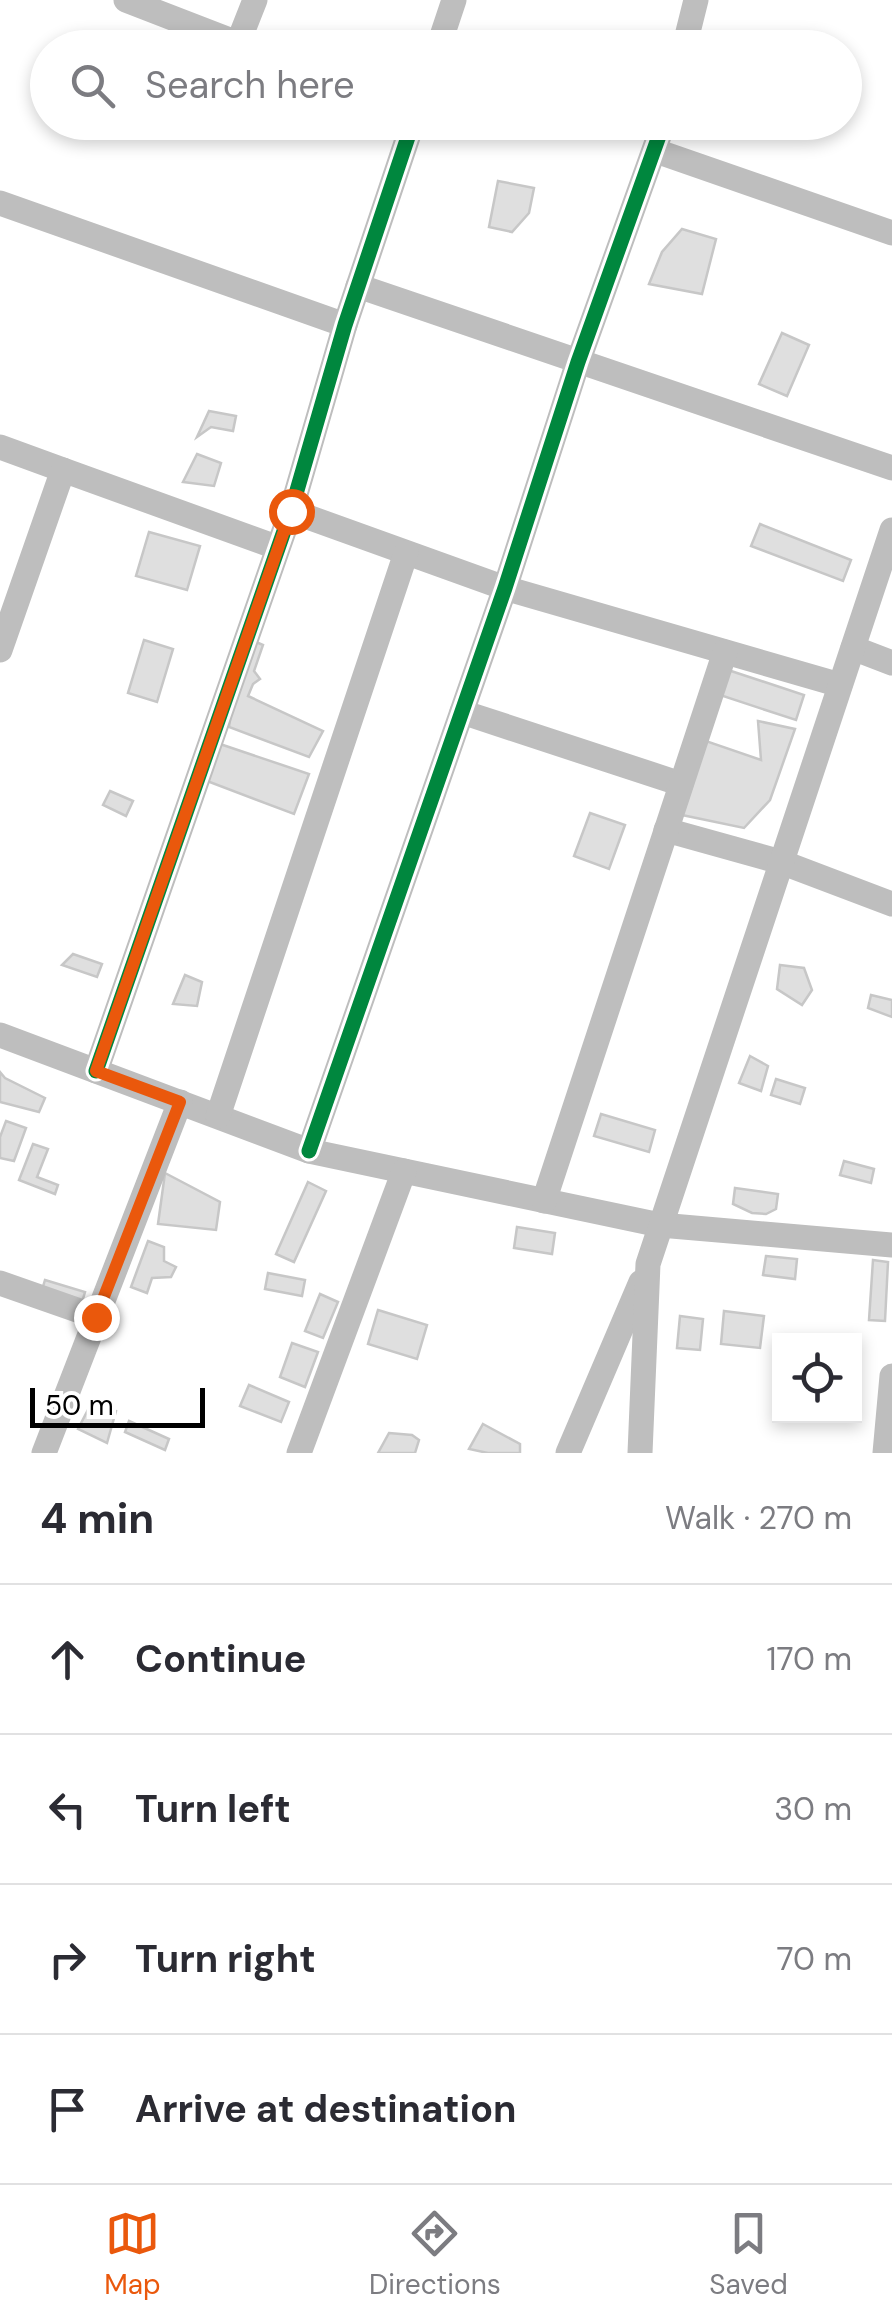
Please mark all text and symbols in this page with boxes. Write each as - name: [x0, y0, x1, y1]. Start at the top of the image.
- search box: [30, 30, 862, 140]
- icon: search: [65, 58, 120, 113]
- text: Search here: [145, 60, 355, 110]
- route start: [269, 489, 315, 535]
- route end: [74, 1295, 120, 1341]
- map controls: [772, 1333, 862, 1423]
- button: locate: [772, 1333, 862, 1423]
- scale bar: [30, 1383, 205, 1428]
- text: 50 m: [45, 1387, 114, 1424]
- text: 4 min: [40, 1491, 154, 1546]
- text: Walk · 270 m: [665, 1497, 852, 1539]
- icon: ahead: [40, 1632, 95, 1687]
- text: Continue: [135, 1634, 306, 1684]
- text: 170 m: [766, 1638, 852, 1680]
- icon: left: [40, 1782, 95, 1837]
- text: Turn left: [135, 1784, 291, 1834]
- text: 30 m: [774, 1788, 852, 1830]
- icon: right: [40, 1932, 95, 1987]
- text: Turn right: [135, 1934, 316, 1984]
- text: 70 m: [776, 1938, 852, 1980]
- icon: arrive: [40, 2082, 95, 2137]
- text: Arrive at destination: [135, 2084, 517, 2134]
- tab: Map: [104, 2206, 161, 2303]
- tab: Directions: [369, 2206, 501, 2303]
- tab: Saved: [709, 2206, 788, 2303]

